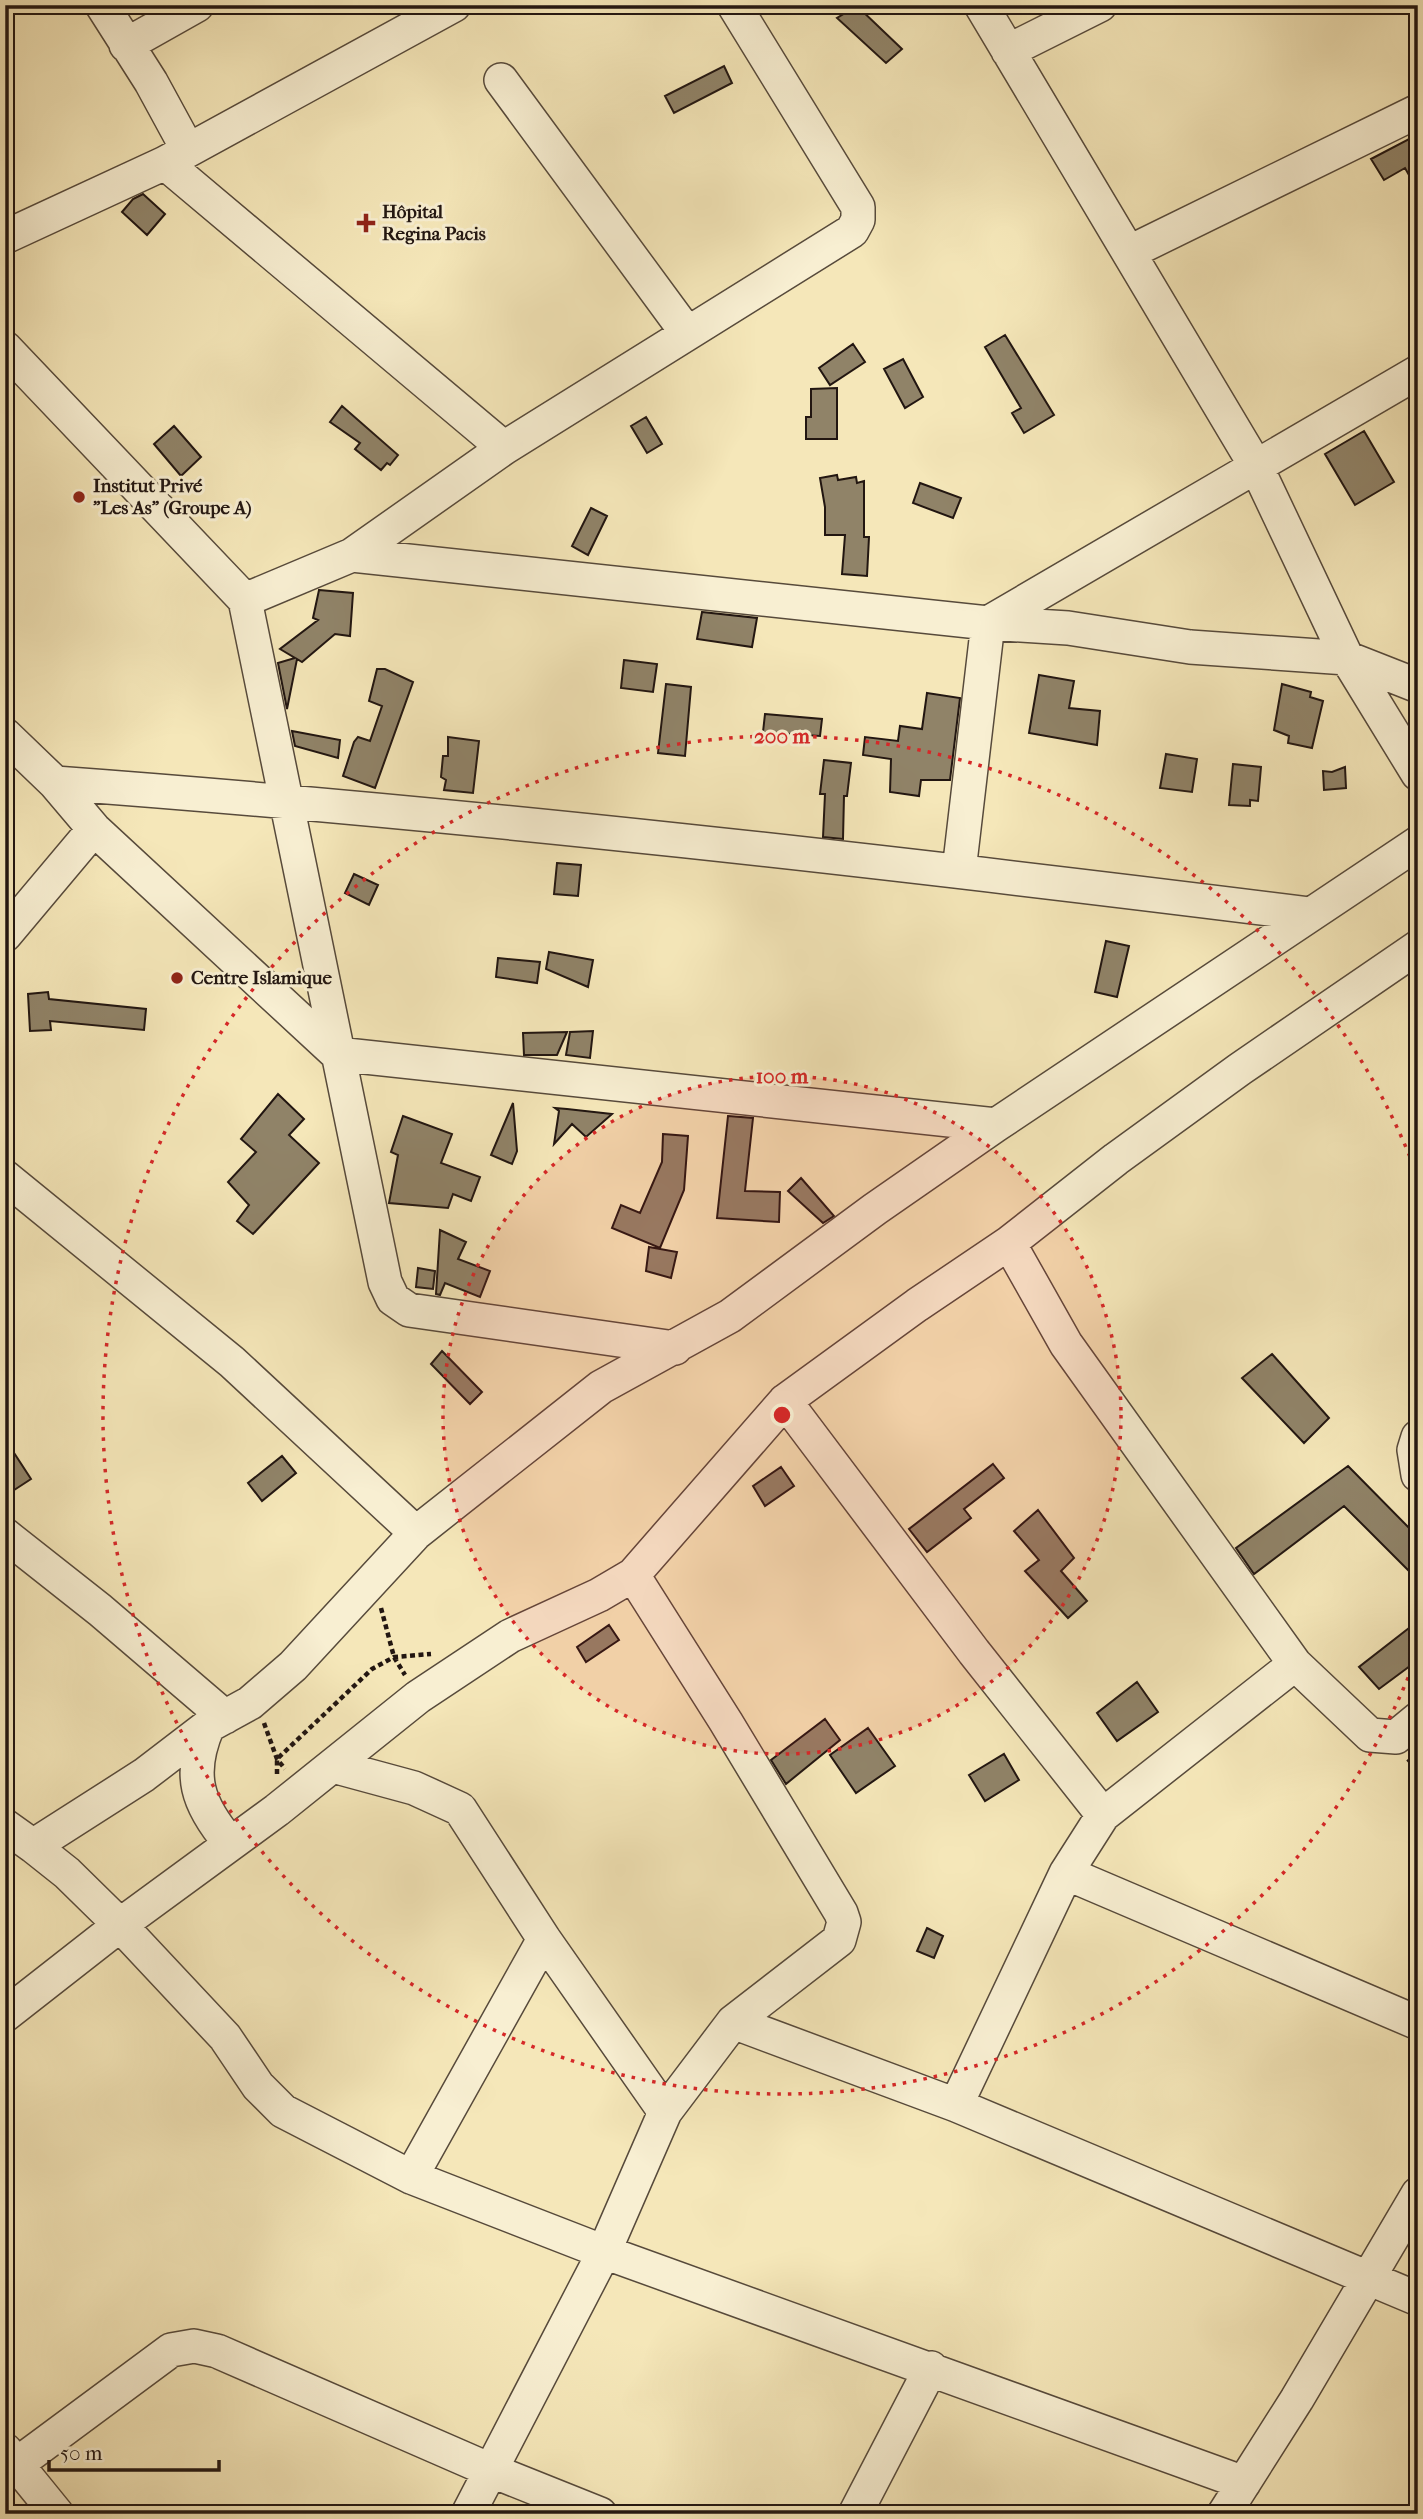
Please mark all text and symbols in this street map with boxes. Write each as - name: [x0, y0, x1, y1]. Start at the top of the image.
- place label: Hôpital Regina Pacis: [382, 201, 486, 245]
- marker: Hôpital Regina Pacis: [356, 213, 376, 233]
- place label: Institut Privé "Les As" (Groupe A): [93, 475, 252, 519]
- marker: Institut Privé "Les As" (Groupe A): [71, 489, 87, 505]
- text: 200 m: [754, 724, 811, 748]
- place label: Centre Islamique: [191, 967, 332, 989]
- marker: Centre Islamique: [169, 970, 185, 986]
- text: 100 m: [756, 1064, 809, 1088]
- centre of rings: [770, 1403, 794, 1427]
- scale bar: [49, 2428, 219, 2472]
- text: 50 m: [60, 2441, 103, 2465]

